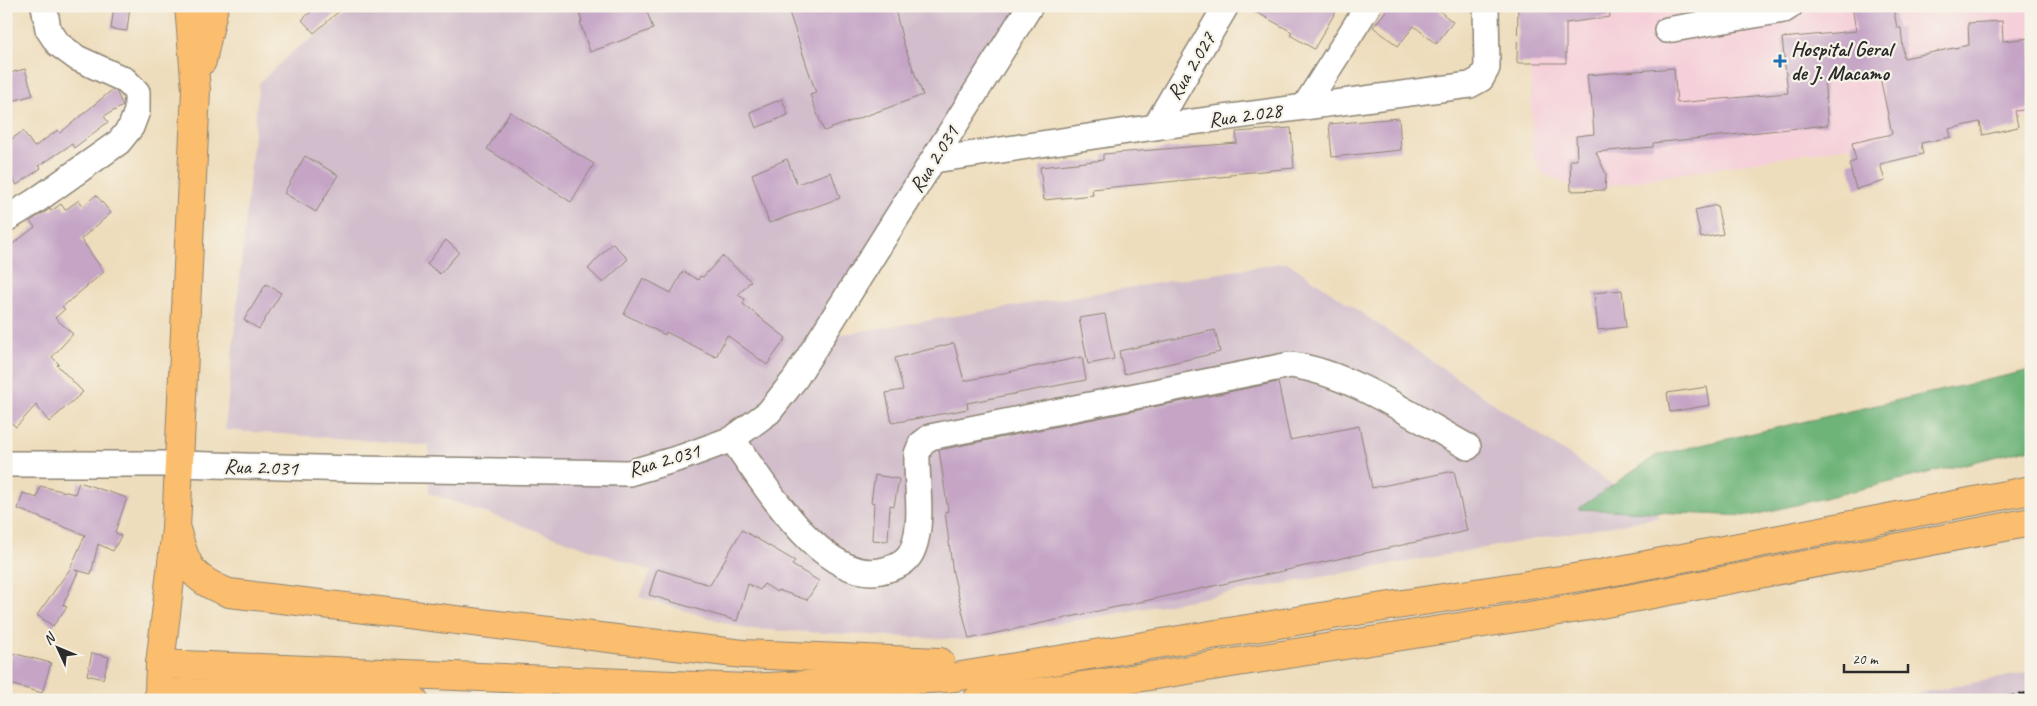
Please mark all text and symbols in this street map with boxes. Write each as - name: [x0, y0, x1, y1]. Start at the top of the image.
- street label: Rua 2.027: [1161, 26, 1222, 104]
- place label: Hospital Geral de J. Macamo: [1791, 36, 1896, 86]
- marker: Hospital Geral de J. Macamo: [1773, 54, 1787, 68]
- street label: Rua 2.028: [1207, 97, 1286, 133]
- street label: Rua 2.031: [903, 119, 965, 197]
- street label: Rua 2.031: [625, 437, 705, 483]
- street label: Rua 2.031: [224, 453, 300, 481]
- north arrow: [32, 624, 82, 674]
- text: N: [40, 629, 60, 648]
- scale bar: [1844, 641, 1908, 673]
- text: 20 m: [1852, 650, 1879, 669]

